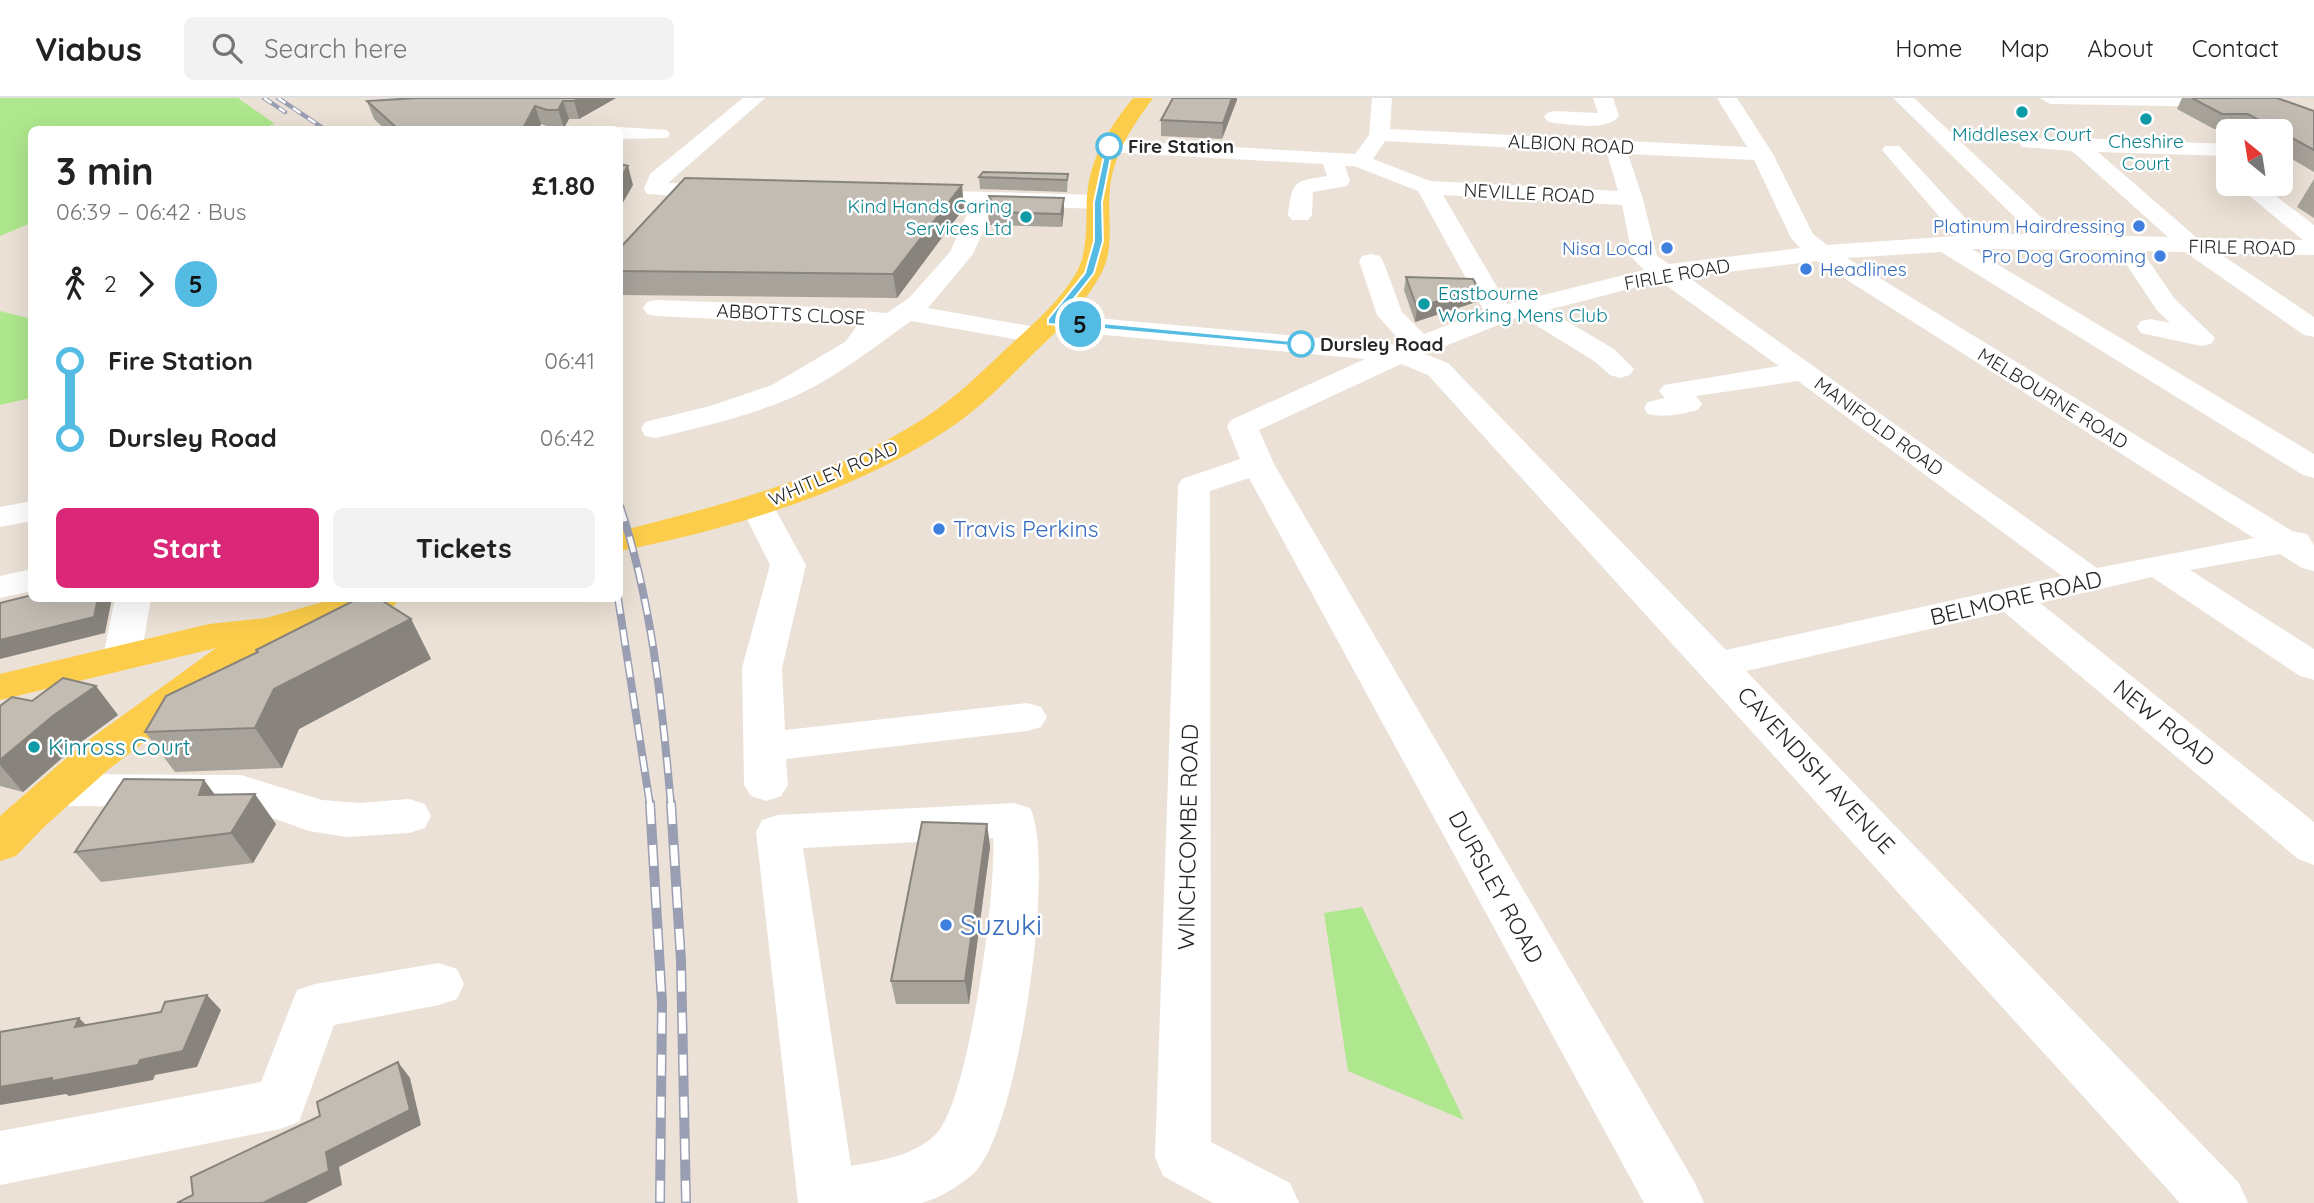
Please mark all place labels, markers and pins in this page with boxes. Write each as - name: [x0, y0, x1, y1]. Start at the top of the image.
- marker: Middlesex Court: [2014, 104, 2030, 120]
- marker: Cheshire Court: [2138, 111, 2154, 127]
- place label: Middlesex Court: [1952, 122, 2092, 146]
- place label: Cheshire Court: [2108, 129, 2184, 175]
- marker: Fire Station: [1096, 133, 1122, 159]
- place label: Fire Station: [1128, 134, 1234, 158]
- place label: Kind Hands Caring Services Ltd: [847, 194, 1012, 240]
- marker: Kind Hands Caring Services Ltd: [1018, 209, 1034, 225]
- place label: Platinum Hairdressing: [1933, 214, 2125, 238]
- marker: Platinum Hairdressing: [2131, 218, 2147, 234]
- place label: Nisa Local: [1562, 236, 1653, 260]
- marker: Nisa Local: [1659, 240, 1675, 256]
- place label: Pro Dog Grooming: [1981, 244, 2146, 268]
- marker: Pro Dog Grooming: [2152, 248, 2168, 264]
- place label: Headlines: [1820, 257, 1907, 281]
- marker: Headlines: [1798, 261, 1814, 277]
- place label: Eastbourne Working Mens Club: [1438, 281, 1608, 327]
- marker: Eastbourne Working Mens Club: [1416, 296, 1432, 312]
- marker: Dursley Road: [1288, 331, 1314, 357]
- place label: Dursley Road: [1320, 332, 1443, 356]
- place label: Travis Perkins: [953, 514, 1099, 543]
- marker: Travis Perkins: [931, 521, 947, 537]
- place label: Kinross Court: [48, 732, 191, 761]
- marker: Kinross Court: [26, 739, 42, 755]
- place label: Suzuki: [960, 907, 1042, 942]
- marker: Suzuki: [938, 917, 954, 933]

